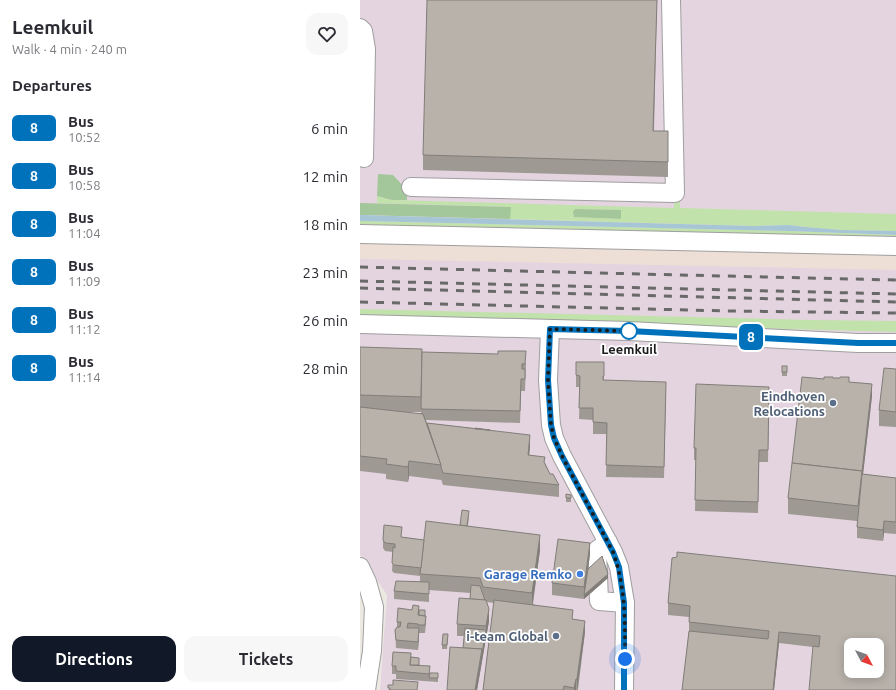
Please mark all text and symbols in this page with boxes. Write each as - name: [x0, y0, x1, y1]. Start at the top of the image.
- button: heart: [306, 13, 348, 55]
- text: Leemkuil: [12, 16, 93, 38]
- text: Walk · 4 min · 240 m: [12, 42, 127, 56]
- text: Departures: [12, 77, 92, 94]
- text: Bus: [68, 113, 94, 130]
- text: 8: [30, 120, 38, 136]
- text: 6 min: [311, 120, 348, 137]
- text: 10:52: [68, 130, 101, 144]
- text: Bus: [68, 161, 94, 178]
- text: 8: [30, 168, 38, 184]
- text: 12 min: [302, 168, 348, 185]
- text: 10:58: [68, 178, 101, 192]
- text: Bus: [68, 209, 94, 226]
- text: 8: [30, 216, 38, 232]
- text: 18 min: [302, 216, 348, 233]
- text: 11:04: [68, 226, 101, 240]
- text: Bus: [68, 257, 94, 274]
- text: 8: [30, 264, 38, 280]
- text: 23 min: [302, 264, 348, 281]
- text: 11:09: [68, 274, 101, 288]
- text: Bus: [68, 305, 94, 322]
- text: 8: [30, 312, 38, 328]
- text: 26 min: [302, 312, 348, 329]
- text: 11:12: [68, 322, 101, 336]
- marker: Leemkuil: [620, 322, 638, 340]
- line badge: 8: [738, 324, 764, 350]
- text: 8: [747, 329, 755, 345]
- place label: Leemkuil: [601, 342, 657, 356]
- text: Bus: [68, 353, 94, 370]
- text: 8: [30, 360, 38, 376]
- text: 28 min: [302, 360, 348, 377]
- text: 11:14: [68, 370, 101, 384]
- place label: Eindhoven Relocations: [753, 389, 825, 418]
- marker: Eindhoven Relocations: [828, 398, 838, 408]
- place label: Garage Remko: [484, 567, 572, 581]
- marker: Garage Remko: [575, 569, 585, 579]
- place label: i-team Global: [466, 629, 548, 643]
- marker: i-team Global: [551, 631, 561, 641]
- button: Directions: [12, 636, 176, 682]
- button: Tickets: [184, 636, 348, 682]
- north arrow: [844, 638, 884, 678]
- map controls: [844, 638, 884, 678]
- your location: [615, 649, 635, 669]

